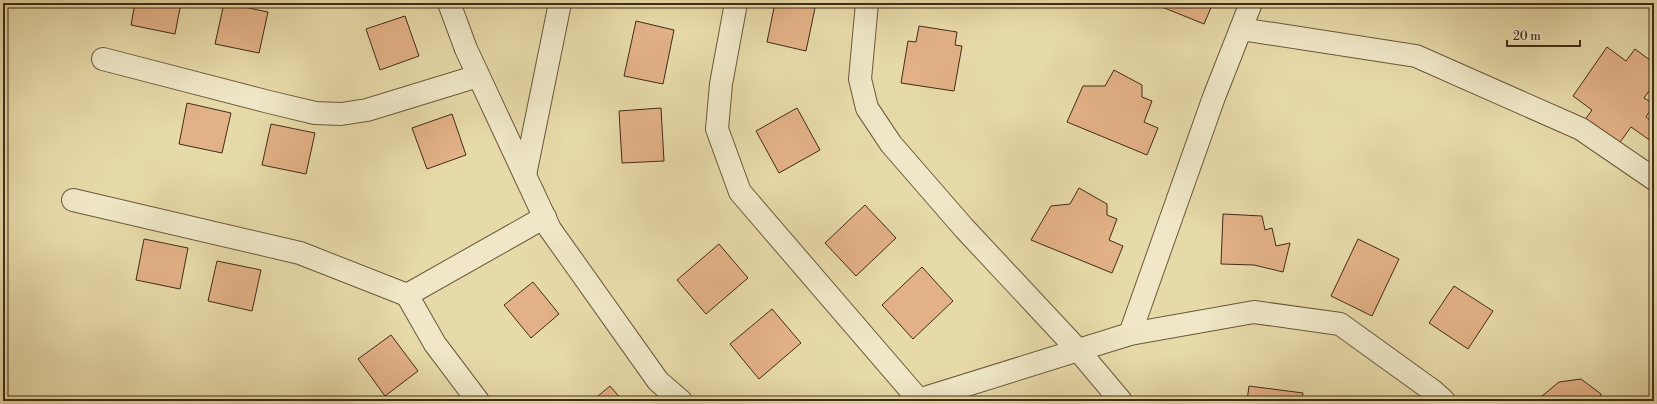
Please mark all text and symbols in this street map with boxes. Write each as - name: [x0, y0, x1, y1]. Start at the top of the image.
- scale bar: [1507, 22, 1580, 48]
- text: 20 m: [1513, 29, 1541, 44]

